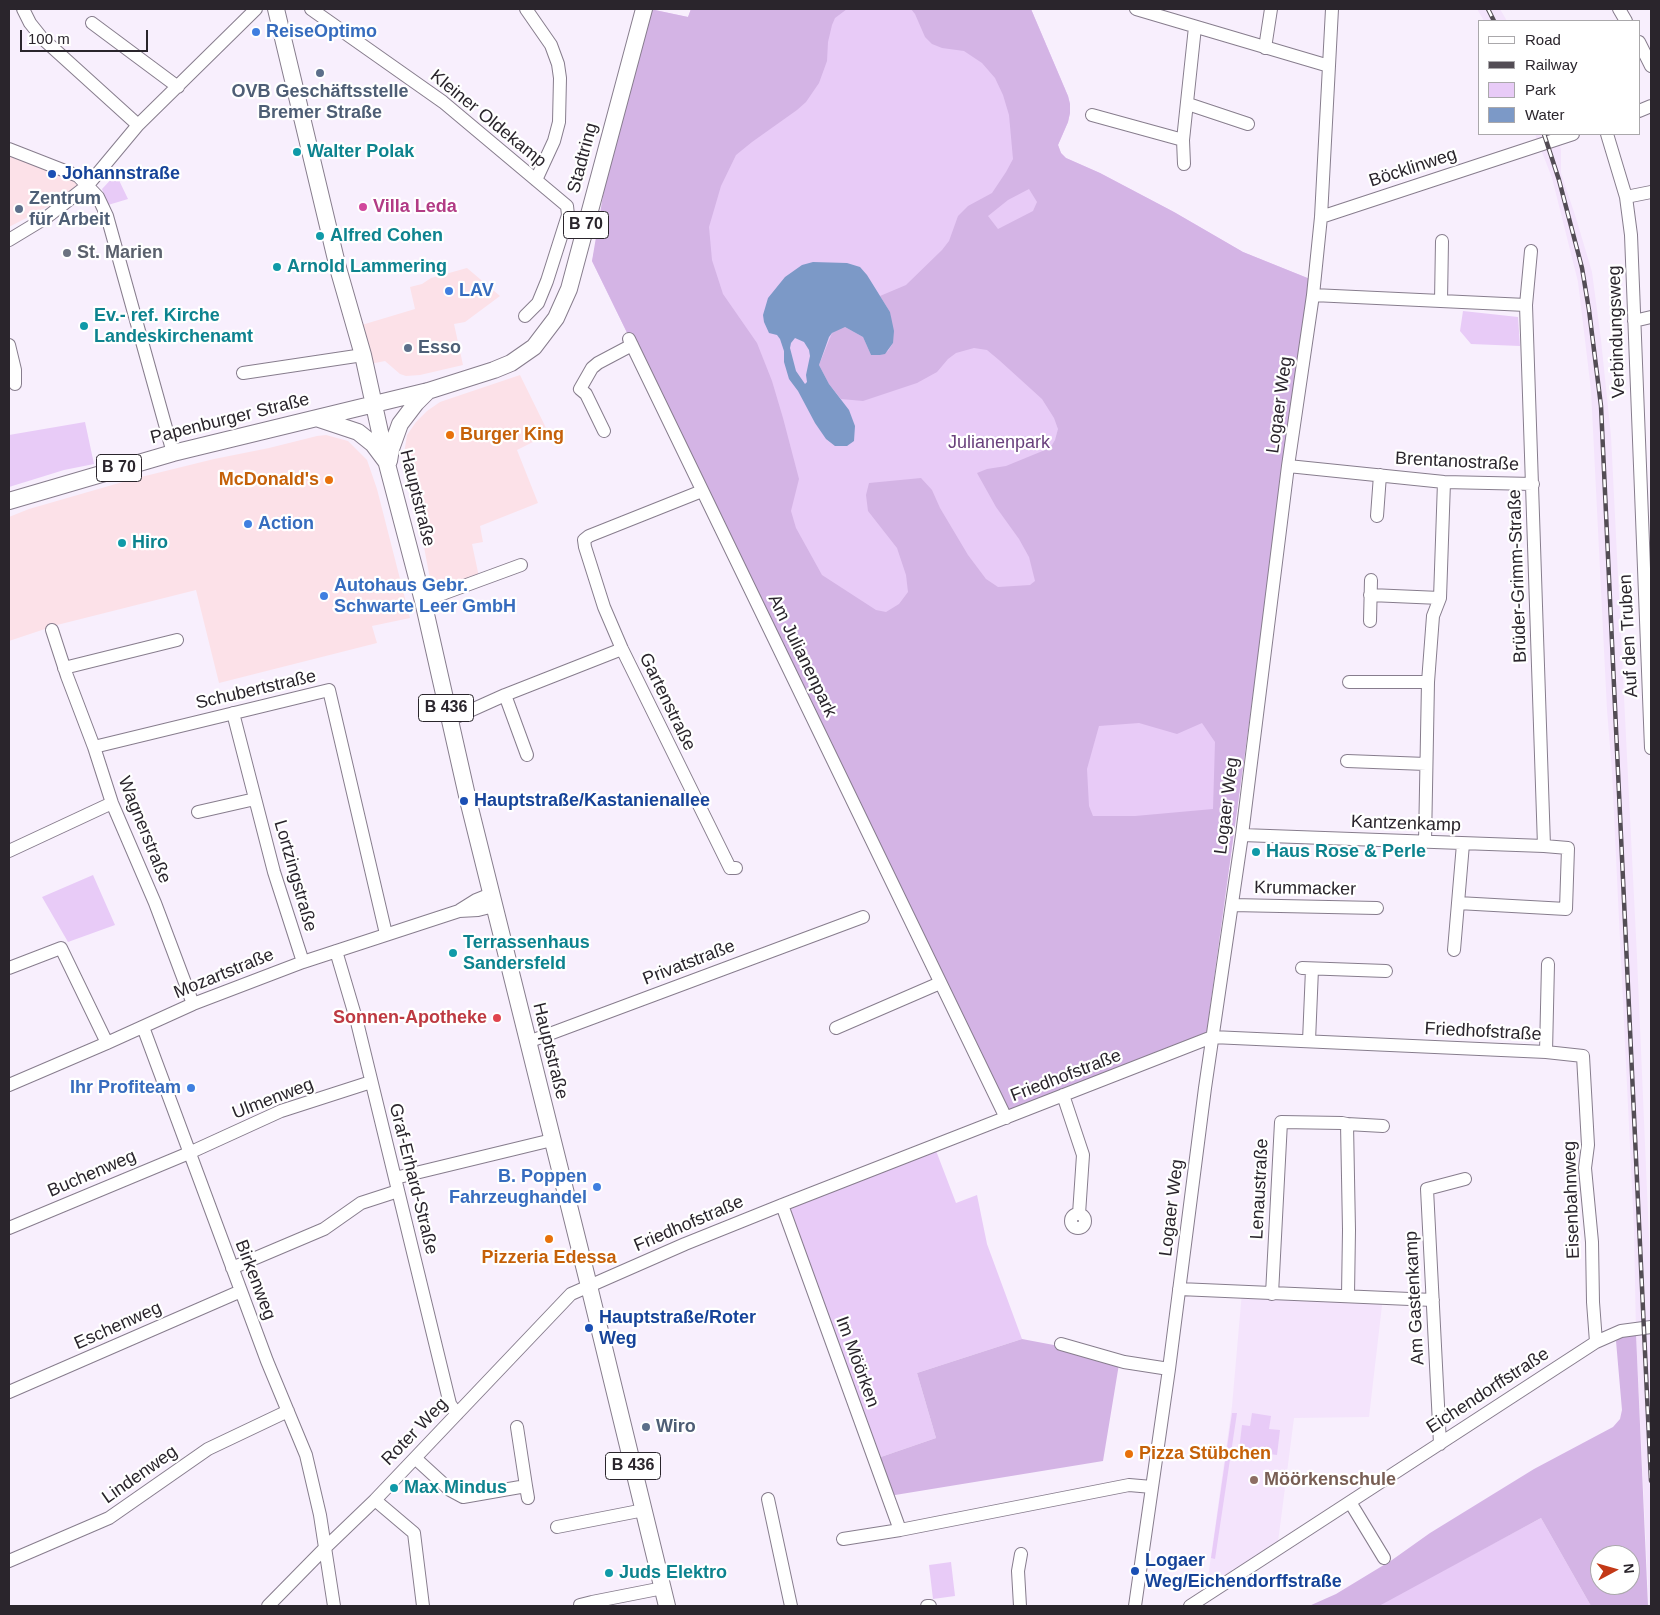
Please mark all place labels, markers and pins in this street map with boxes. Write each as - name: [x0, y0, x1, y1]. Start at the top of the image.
- place label: ReiseOptimo: [266, 21, 377, 43]
- marker: ReiseOptimo: [250, 26, 262, 38]
- marker: OVB Geschäftsstelle Bremer Straße: [314, 67, 326, 79]
- place label: OVB Geschäftsstelle Bremer Straße: [231, 81, 409, 124]
- place label: Walter Polak: [307, 141, 414, 163]
- marker: Walter Polak: [291, 146, 303, 158]
- place label: Johannstraße: [62, 163, 180, 185]
- marker: Johannstraße: [46, 168, 58, 180]
- place label: Zentrum für Arbeit: [29, 188, 110, 230]
- place label: Villa Leda: [373, 196, 457, 218]
- marker: Villa Leda: [357, 201, 369, 213]
- marker: Zentrum für Arbeit: [13, 203, 25, 215]
- place label: Alfred Cohen: [330, 225, 443, 247]
- marker: Alfred Cohen: [314, 230, 326, 242]
- place label: St. Marien: [77, 242, 163, 264]
- marker: St. Marien: [61, 247, 73, 259]
- place label: Arnold Lammering: [287, 256, 447, 278]
- marker: Arnold Lammering: [271, 261, 283, 273]
- place label: LAV: [459, 280, 494, 302]
- marker: LAV: [443, 285, 455, 297]
- place label: Ev.- ref. Kirche Landeskirchenamt: [94, 305, 253, 348]
- marker: Ev.- ref. Kirche Landeskirchenamt: [78, 320, 90, 332]
- place label: Esso: [418, 337, 461, 359]
- marker: Esso: [402, 342, 414, 354]
- place label: Burger King: [460, 424, 564, 446]
- marker: Burger King: [444, 429, 456, 441]
- place label: McDonald's: [219, 469, 319, 491]
- marker: McDonald's: [323, 474, 335, 486]
- place label: Action: [258, 513, 314, 535]
- marker: Action: [242, 518, 254, 530]
- place label: Hiro: [132, 532, 168, 554]
- marker: Hiro: [116, 537, 128, 549]
- place label: Autohaus Gebr. Schwarte Leer GmbH: [334, 575, 516, 618]
- marker: Autohaus Gebr. Schwarte Leer GmbH: [318, 590, 330, 602]
- place label: Hauptstraße/Kastanienallee: [474, 790, 710, 812]
- marker: Hauptstraße/Kastanienallee: [458, 795, 470, 807]
- place label: Haus Rose & Perle: [1266, 841, 1426, 863]
- marker: Haus Rose & Perle: [1250, 846, 1262, 858]
- place label: Terrassenhaus Sandersfeld: [463, 932, 590, 974]
- marker: Terrassenhaus Sandersfeld: [447, 947, 459, 959]
- place label: Sonnen-Apotheke: [333, 1007, 487, 1029]
- marker: Sonnen-Apotheke: [491, 1012, 503, 1024]
- place label: Ihr Profiteam: [70, 1077, 181, 1099]
- marker: Ihr Profiteam: [185, 1082, 197, 1094]
- place label: B. Poppen Fahrzeughandel: [449, 1166, 587, 1208]
- marker: B. Poppen Fahrzeughandel: [591, 1181, 603, 1193]
- marker: Pizzeria Edessa: [543, 1233, 555, 1245]
- place label: Pizzeria Edessa: [481, 1247, 617, 1269]
- place label: Hauptstraße/Roter Weg: [599, 1307, 756, 1350]
- marker: Hauptstraße/Roter Weg: [583, 1322, 595, 1334]
- place label: Wiro: [656, 1416, 696, 1438]
- marker: Wiro: [640, 1421, 652, 1433]
- place label: Pizza Stübchen: [1139, 1443, 1271, 1465]
- marker: Pizza Stübchen: [1123, 1448, 1135, 1460]
- place label: Möörkenschule: [1264, 1469, 1396, 1491]
- marker: Möörkenschule: [1248, 1474, 1260, 1486]
- place label: Max Mindus: [404, 1477, 507, 1499]
- marker: Max Mindus: [388, 1482, 400, 1494]
- place label: Logaer Weg/Eichendorffstraße: [1145, 1550, 1342, 1592]
- place label: Juds Elektro: [619, 1562, 727, 1584]
- marker: Logaer Weg/Eichendorffstraße: [1129, 1565, 1141, 1577]
- marker: Juds Elektro: [603, 1567, 615, 1579]

